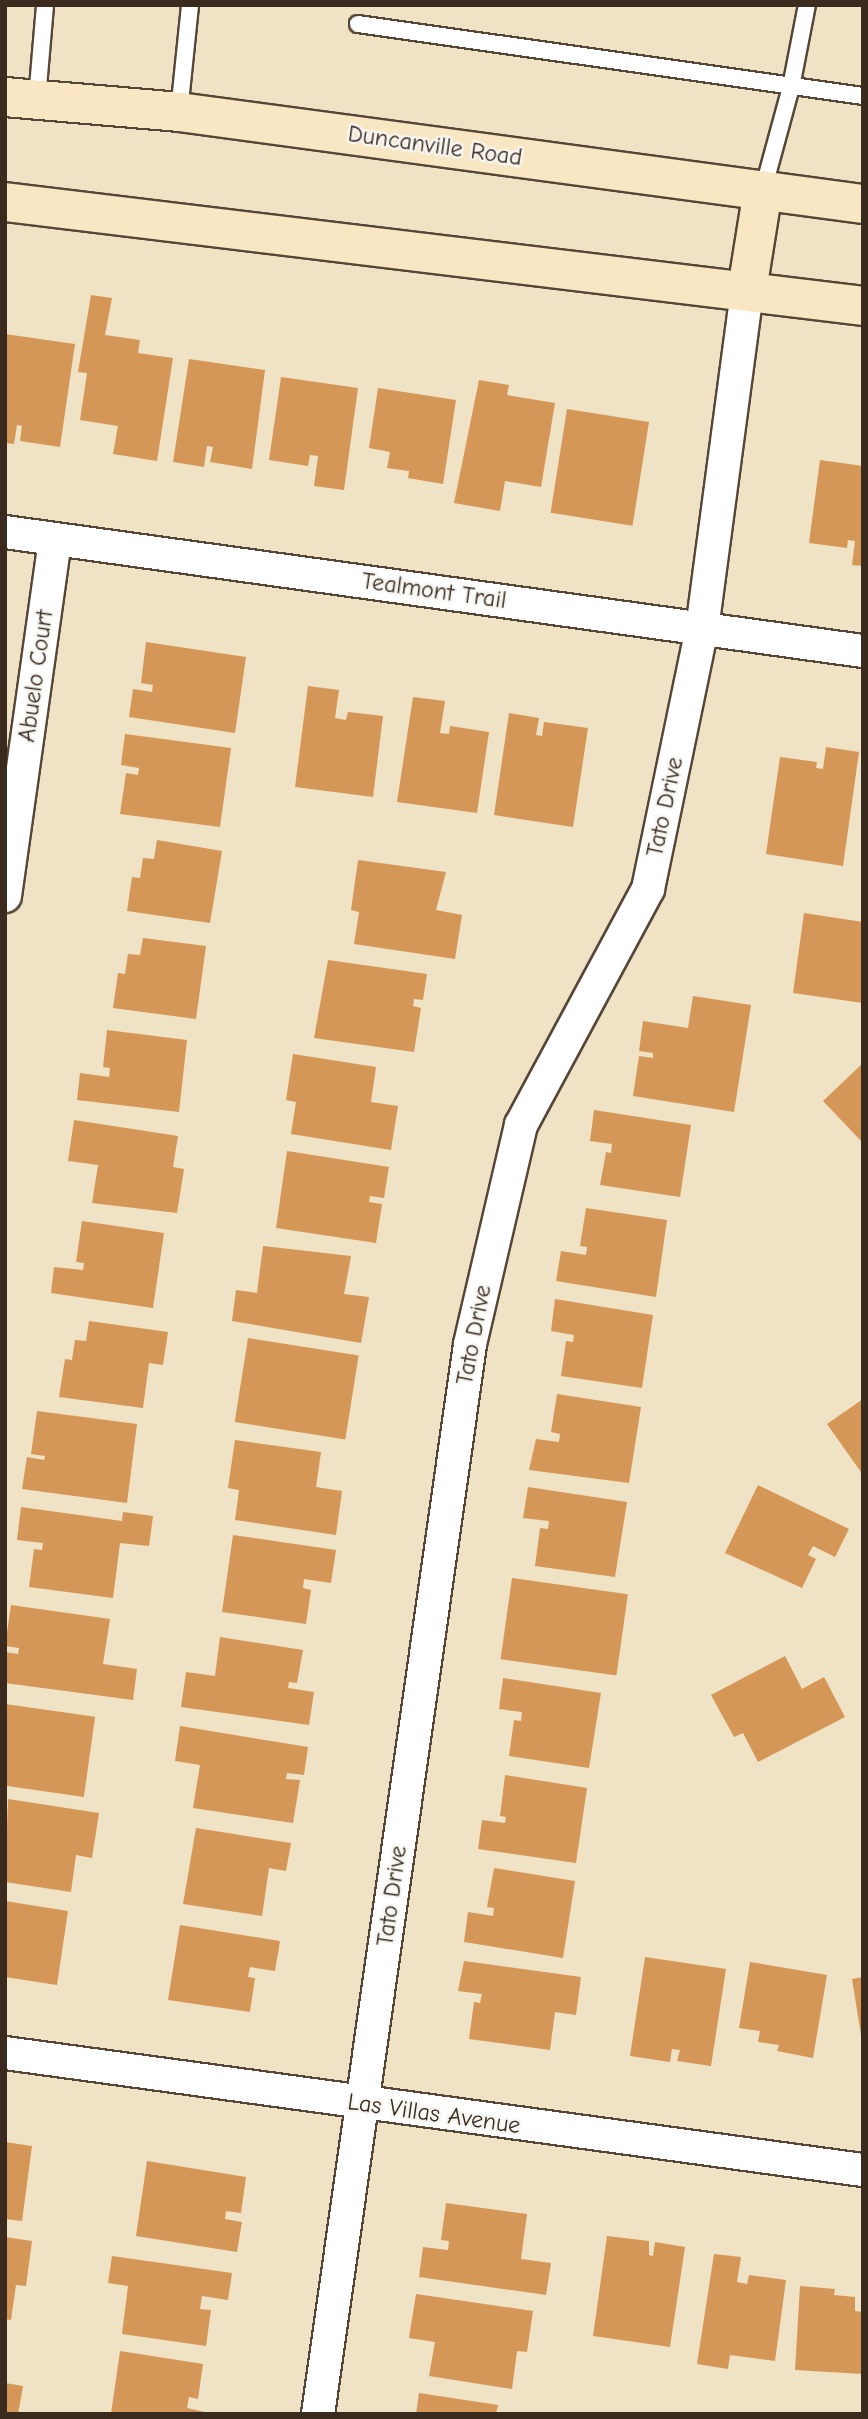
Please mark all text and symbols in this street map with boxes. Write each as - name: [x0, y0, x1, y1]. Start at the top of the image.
- street label: Duncanville Road: [346, 120, 524, 172]
- street label: Tealmont Trail: [360, 567, 508, 615]
- street label: Abuelo Court: [12, 608, 60, 744]
- street label: Tato Drive: [640, 755, 690, 859]
- street label: Tato Drive: [450, 1283, 498, 1387]
- street label: Tato Drive: [371, 1844, 413, 1948]
- street label: Las Villas Avenue: [346, 2088, 522, 2140]

